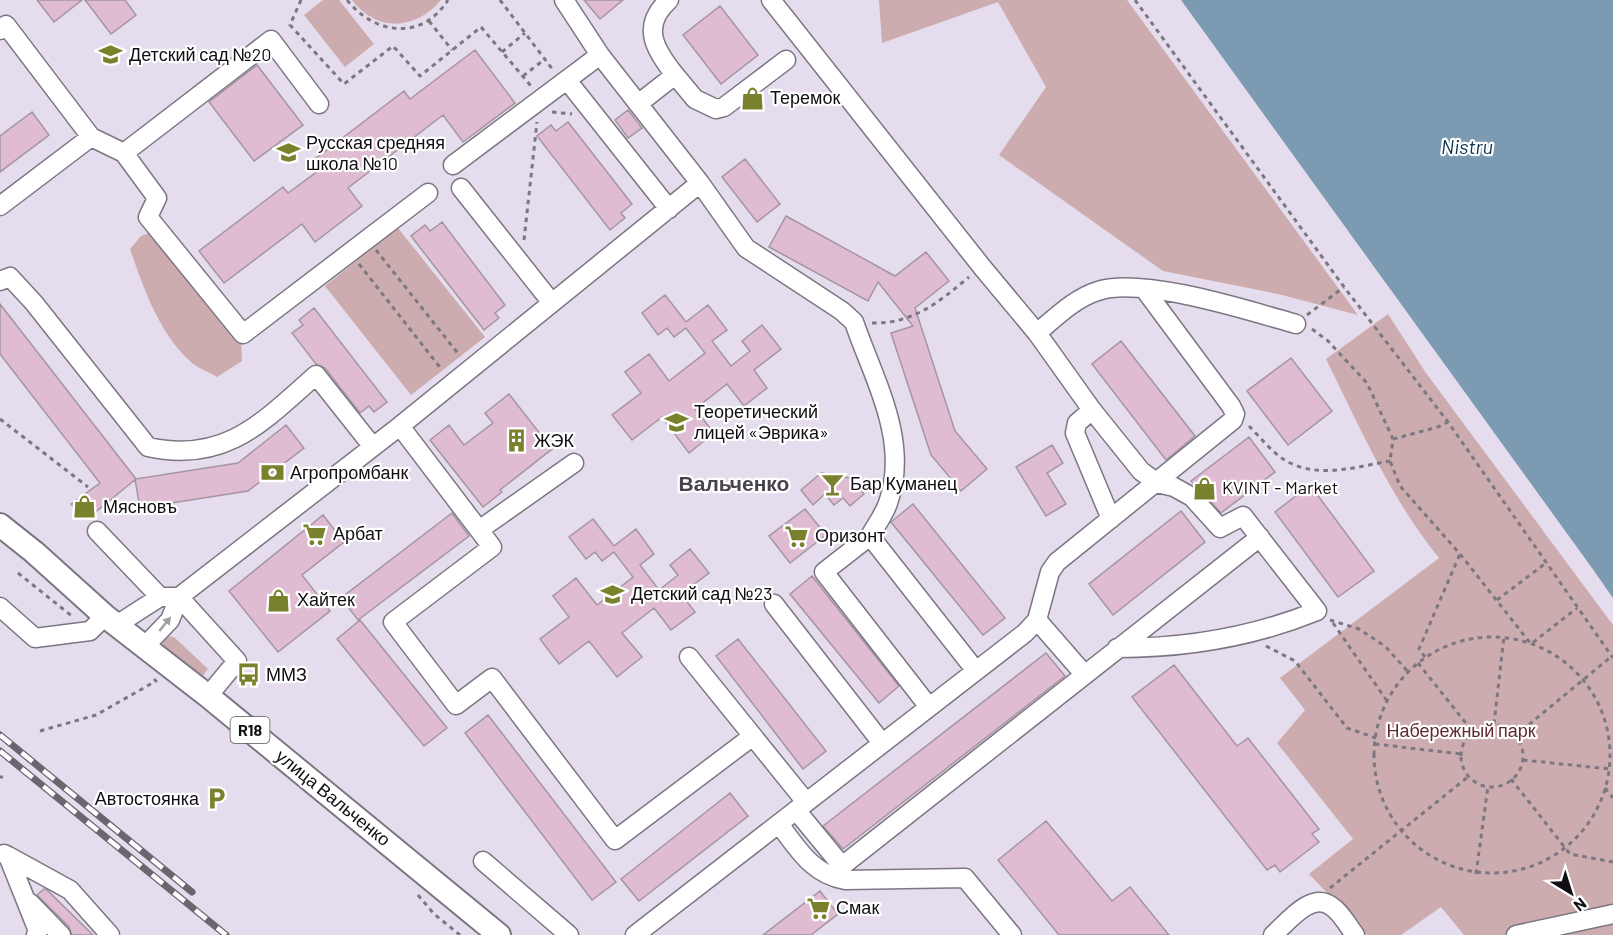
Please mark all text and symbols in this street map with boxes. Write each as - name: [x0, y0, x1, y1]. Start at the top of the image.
- school or university icon: Детский сад №20: [98, 42, 124, 68]
- place label: Детский сад №20: [129, 43, 271, 65]
- shop icon: Теремок: [739, 85, 765, 111]
- place label: Теремок: [770, 86, 840, 108]
- place label: Русская средняя школа №10: [306, 131, 445, 174]
- water label: Nistru: [1441, 134, 1493, 158]
- school or university icon: Русская средняя школа №10: [275, 140, 301, 166]
- place label: Теоретический лицей «Эврика»: [694, 400, 829, 443]
- school or university icon: Теоретический лицей «Эврика»: [663, 409, 689, 435]
- building icon: ЖЭК: [503, 428, 529, 454]
- place label: ЖЭК: [534, 429, 575, 451]
- bank icon: Агропромбанк: [259, 460, 285, 486]
- place label: Агропромбанк: [290, 461, 408, 483]
- district label: Вальченко: [679, 470, 789, 495]
- bar icon: Бар Куманец: [819, 471, 845, 497]
- place label: Бар Куманец: [850, 472, 957, 494]
- shop icon: KVINT - Market: [1191, 475, 1217, 501]
- place label: KVINT - Market: [1222, 476, 1338, 498]
- shop icon: Мясновъ: [72, 494, 98, 520]
- place label: Мясновъ: [103, 495, 177, 517]
- supermarket icon: Арбат: [302, 521, 328, 547]
- place label: Арбат: [333, 522, 383, 544]
- supermarket icon: Оризонт: [784, 523, 810, 549]
- place label: Оризонт: [815, 524, 885, 546]
- school or university icon: Детский сад №23: [600, 581, 626, 607]
- place label: Детский сад №23: [631, 582, 772, 604]
- shop icon: Хайтек: [266, 587, 292, 613]
- place label: Хайтек: [297, 588, 355, 610]
- one-way arrow: [159, 616, 172, 632]
- bus stop icon: ММЗ: [235, 662, 261, 688]
- place label: ММЗ: [266, 663, 307, 685]
- road number: R18: [230, 717, 270, 743]
- park label: Набережный парк: [1386, 719, 1536, 741]
- street label: улица Вальченко: [272, 744, 395, 850]
- parking icon: Автостоянка: [204, 786, 230, 812]
- place label: Автостоянка: [95, 787, 200, 809]
- north arrow: [1541, 863, 1601, 923]
- text: N: [1571, 894, 1591, 916]
- supermarket icon: Смак: [805, 895, 831, 921]
- place label: Смак: [836, 896, 879, 918]

